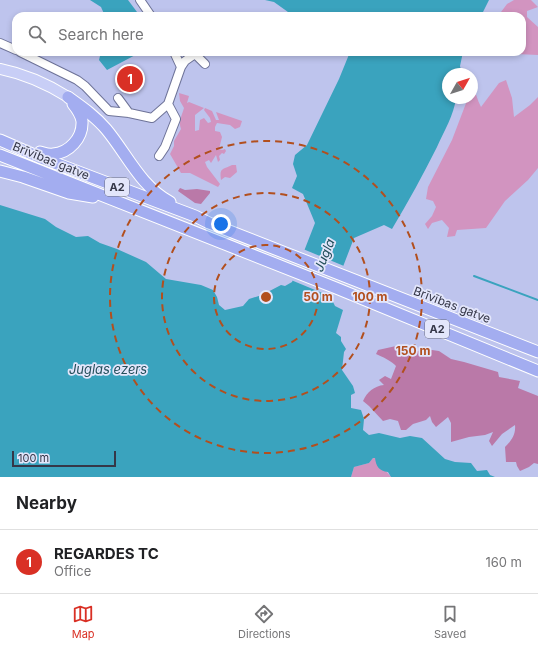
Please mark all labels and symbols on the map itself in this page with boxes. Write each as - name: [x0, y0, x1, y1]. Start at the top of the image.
- pin: 1: [117, 64, 143, 94]
- north arrow: [442, 68, 478, 104]
- street label: Brīvības gatve: [11, 138, 92, 183]
- road number: A2: [105, 178, 129, 196]
- your location: [211, 214, 231, 234]
- water label: Jugla: [310, 236, 338, 274]
- street label: Brīvības gatve: [411, 283, 493, 326]
- text: 50 m: [303, 289, 333, 304]
- text: 100 m: [352, 289, 388, 304]
- centre of rings: [259, 290, 273, 304]
- road number: A2: [425, 320, 449, 338]
- text: 150 m: [396, 343, 430, 358]
- water label: Juglas ezers: [69, 361, 147, 377]
- scale bar: [12, 449, 116, 468]

